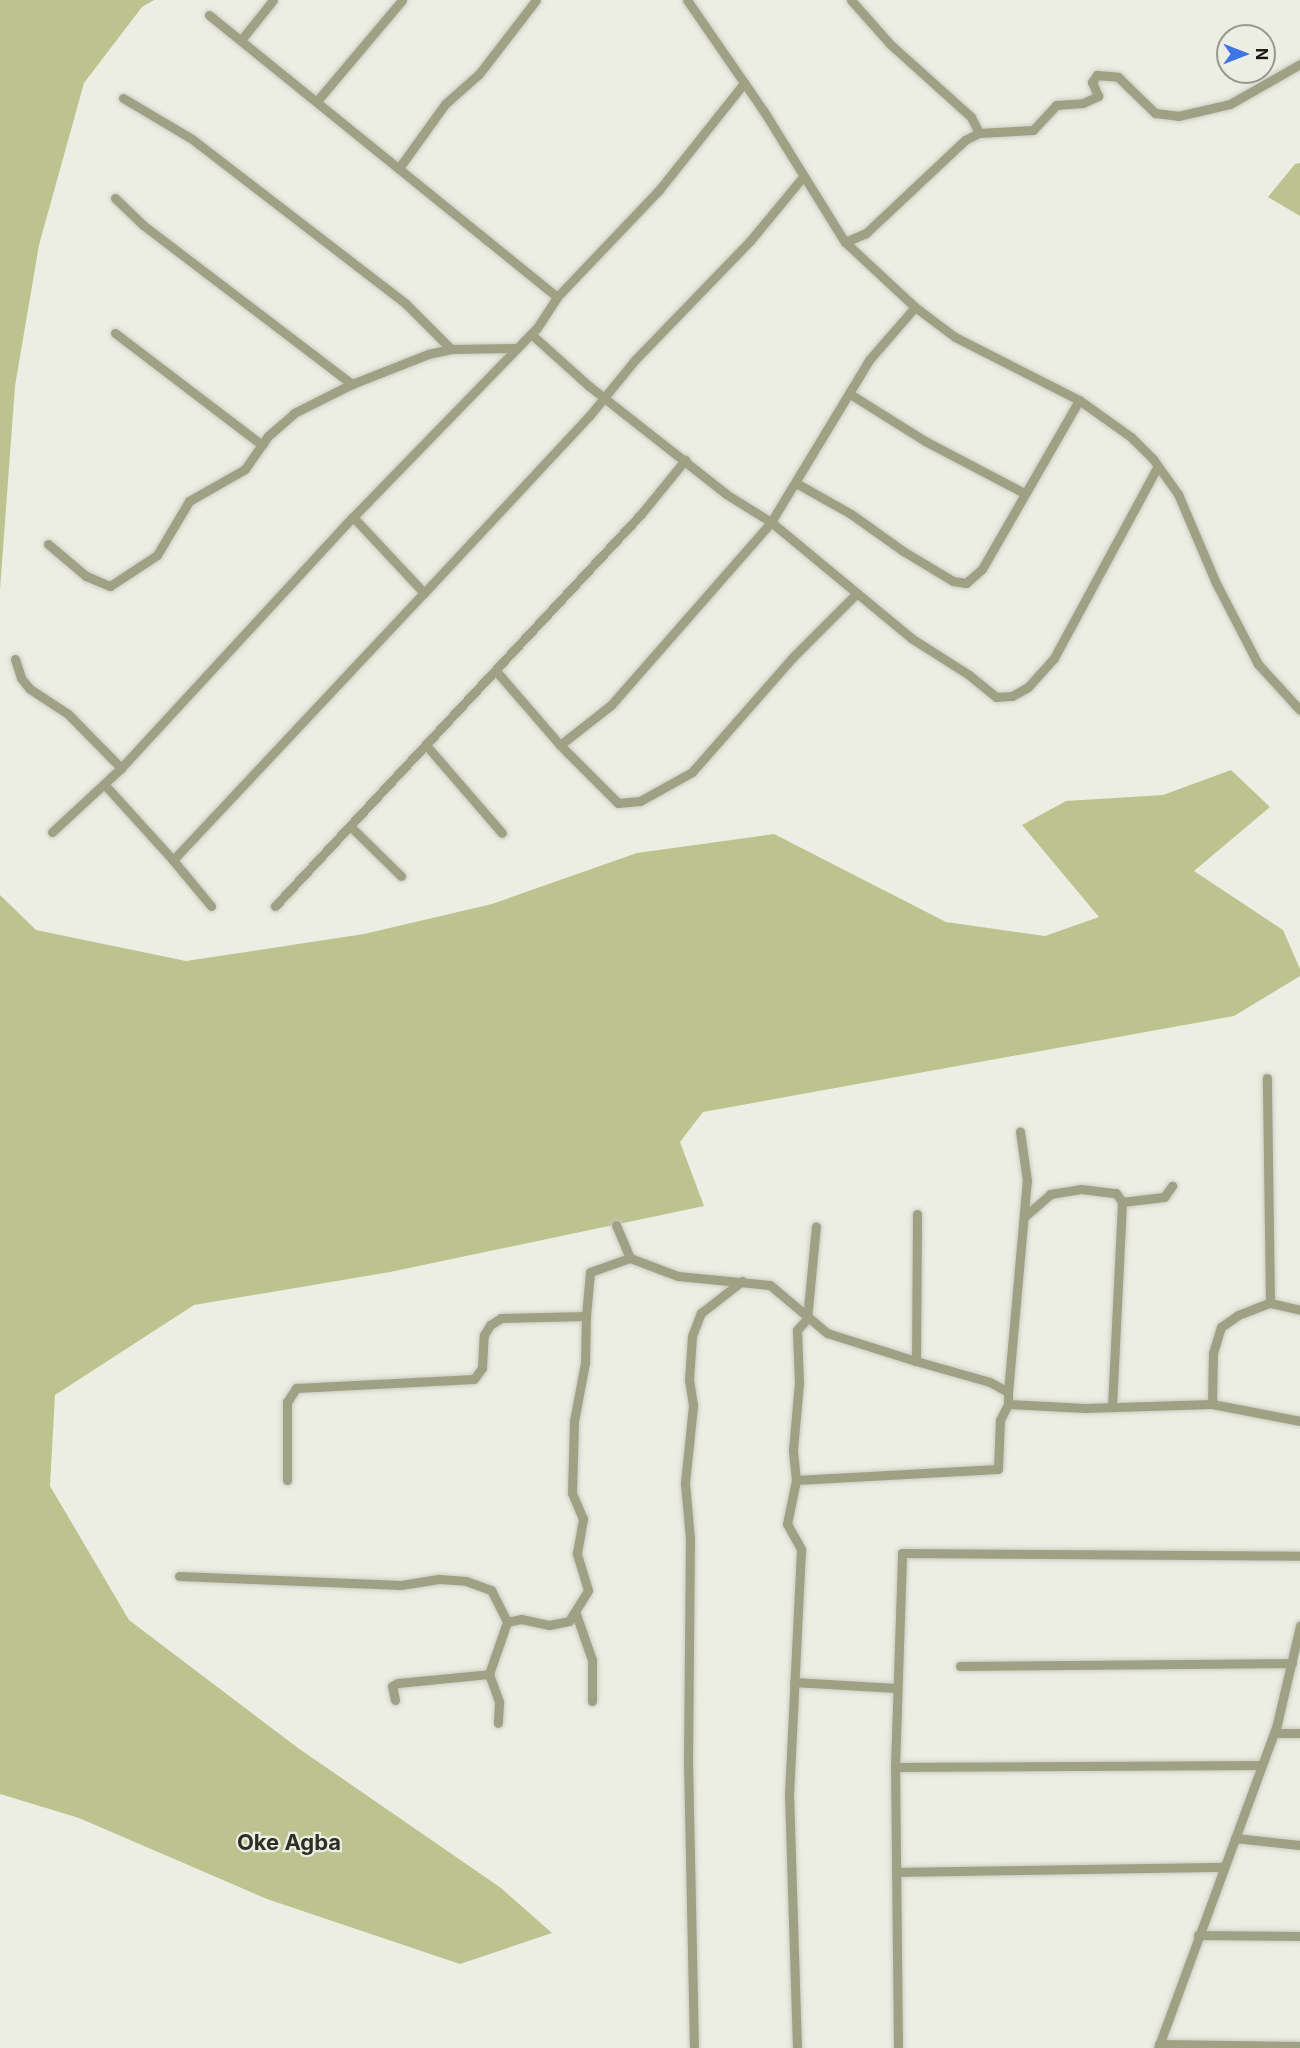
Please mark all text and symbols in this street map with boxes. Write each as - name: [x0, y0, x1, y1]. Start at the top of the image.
- north arrow: [1216, 24, 1276, 84]
- text: N: [1252, 48, 1272, 60]
- district label: Oke Agba: [237, 1830, 341, 1856]

